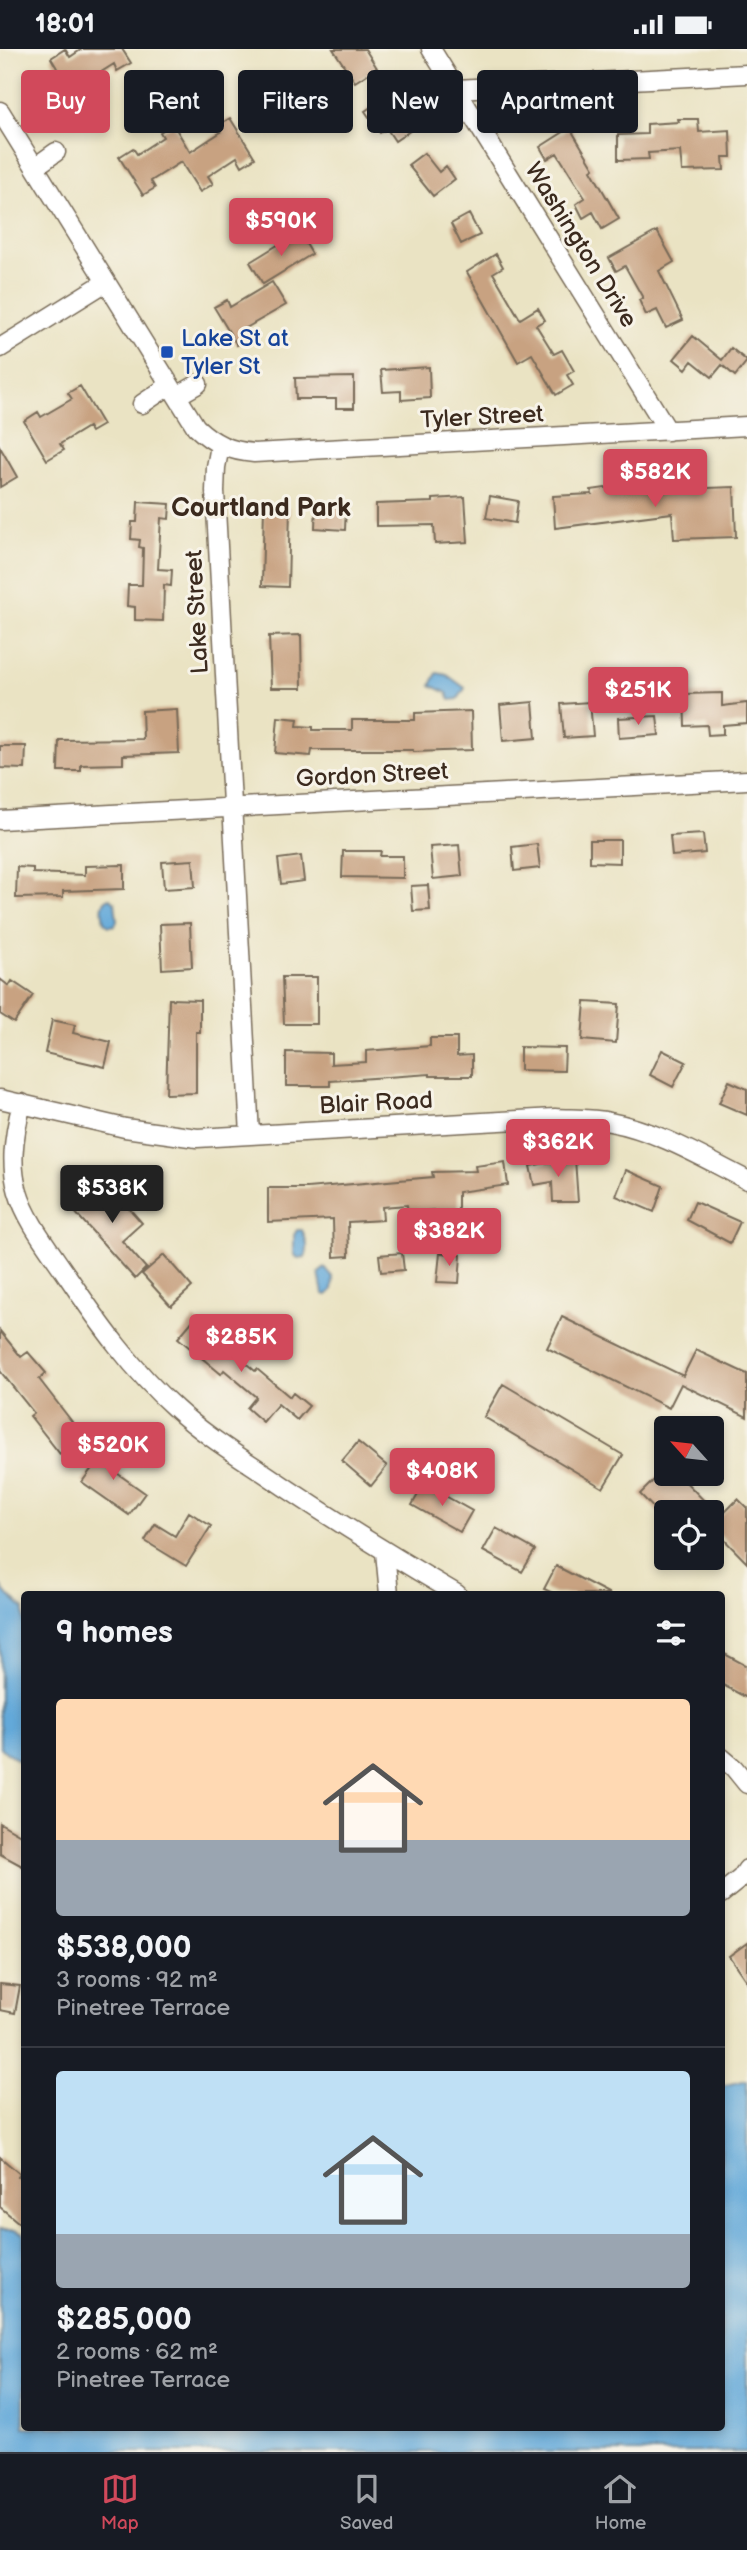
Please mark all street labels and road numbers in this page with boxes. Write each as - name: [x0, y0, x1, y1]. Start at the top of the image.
- street label: Washington Drive: [519, 157, 643, 333]
- street label: Tyler Street: [420, 399, 545, 435]
- street label: Lake Street: [179, 549, 215, 675]
- street label: Gordon Street: [295, 756, 450, 793]
- street label: Blair Road: [318, 1086, 434, 1120]

